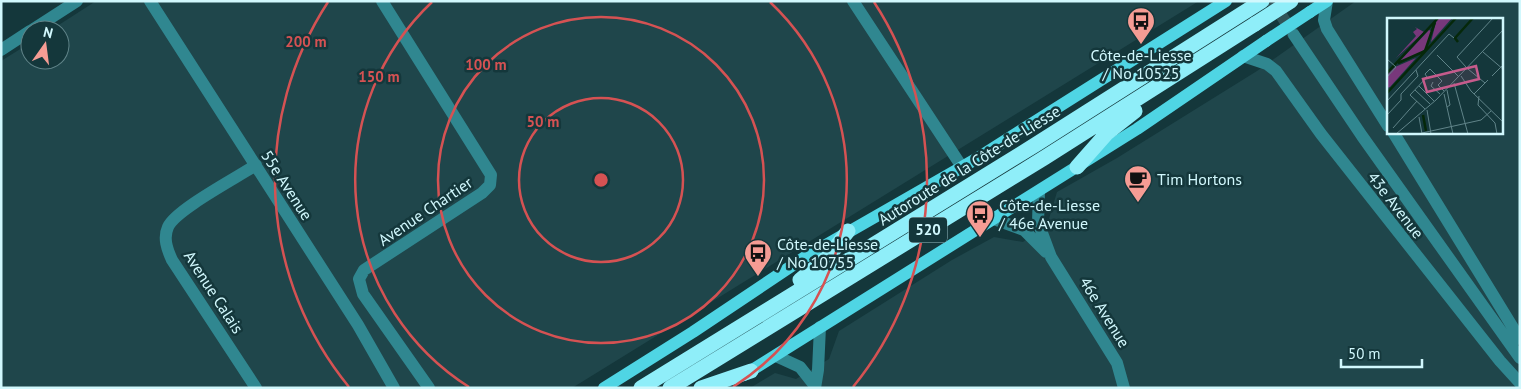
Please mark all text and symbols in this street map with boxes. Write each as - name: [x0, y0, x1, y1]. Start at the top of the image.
- bus stop icon: Côte-de-Liesse / No 10525: [1126, 6, 1156, 45]
- inset map: [1387, 18, 1504, 134]
- north arrow: [20, 20, 70, 70]
- text: N: [42, 23, 55, 42]
- text: 200 m: [285, 32, 327, 51]
- place label: Côte-de-Liesse / No 10525: [1090, 45, 1192, 83]
- text: 100 m: [465, 55, 507, 74]
- text: 150 m: [358, 67, 400, 86]
- street label: Autoroute de la Côte-de-Liesse: [874, 101, 1064, 229]
- text: 50 m: [527, 112, 559, 131]
- street label: 55e Avenue: [257, 146, 317, 224]
- cafe icon: Tim Hortons: [1123, 164, 1153, 203]
- street label: 43e Avenue: [1364, 168, 1428, 242]
- place label: Tim Hortons: [1157, 169, 1242, 189]
- centre of rings: [592, 171, 610, 189]
- street label: Avenue Chartier: [374, 172, 476, 250]
- place label: Côte-de-Liesse / 46e Avenue: [998, 195, 1100, 233]
- bus stop icon: Côte-de-Liesse / 46e Avenue: [965, 199, 995, 238]
- road number: 520: [909, 218, 947, 242]
- place label: Côte-de-Liesse / No 10755: [776, 234, 878, 272]
- bus stop icon: Côte-de-Liesse / No 10755: [743, 238, 773, 277]
- street label: Avenue Calais: [180, 247, 248, 337]
- street label: 46e Avenue: [1076, 273, 1134, 351]
- scale bar: [1341, 336, 1422, 368]
- text: 50 m: [1348, 344, 1381, 363]

